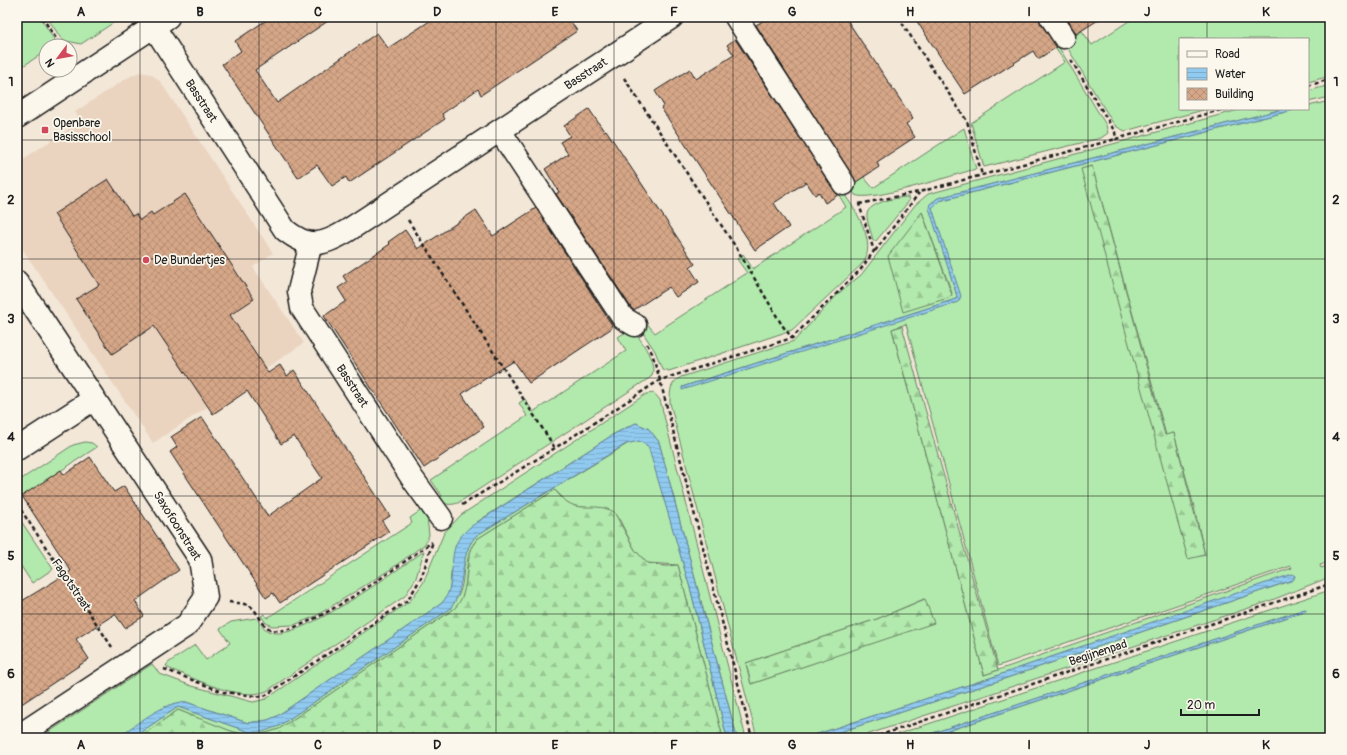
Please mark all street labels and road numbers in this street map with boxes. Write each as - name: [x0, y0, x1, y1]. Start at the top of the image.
- street label: Basstraat: [562, 55, 610, 93]
- street label: Basstraat: [182, 77, 220, 125]
- street label: Basstraat: [333, 362, 371, 410]
- street label: Saxofoonstraat: [150, 489, 204, 563]
- street label: Fagotstraat: [48, 556, 94, 614]
- street label: Begijnenpad: [1067, 637, 1129, 669]

